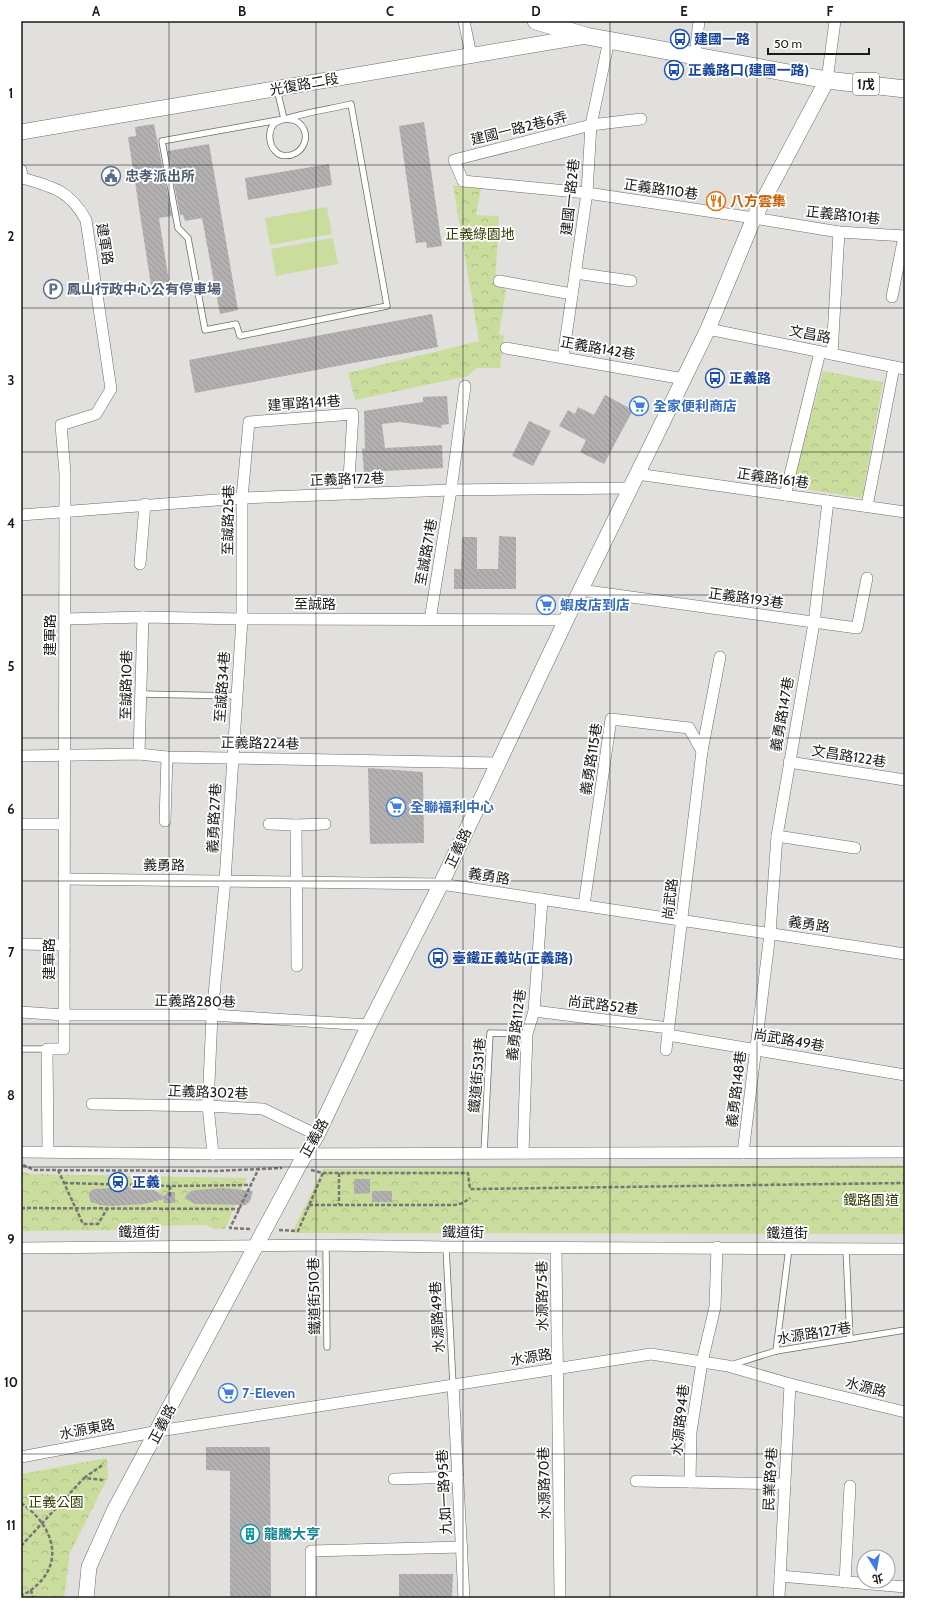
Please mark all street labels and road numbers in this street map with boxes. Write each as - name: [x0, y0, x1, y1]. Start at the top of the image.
- street label: 光復路二段: [268, 69, 340, 99]
- road number: 1戊: [853, 73, 879, 95]
- street label: 建國一路2巷6弄: [469, 107, 569, 149]
- street label: 建國一路2巷: [557, 158, 583, 236]
- street label: 正義路110巷: [623, 175, 699, 203]
- street label: 正義路101巷: [805, 202, 881, 228]
- street label: 建軍路: [93, 222, 117, 266]
- street label: 文昌路: [788, 321, 832, 347]
- street label: 正義路142巷: [559, 333, 637, 363]
- street label: 建軍路141巷: [267, 391, 341, 415]
- street label: 正義路161巷: [736, 464, 810, 492]
- street label: 正義路172巷: [309, 469, 385, 489]
- street label: 至誠路25巷: [218, 484, 238, 556]
- street label: 至誠路71巷: [411, 517, 441, 587]
- street label: 正義路193巷: [707, 584, 785, 612]
- street label: 至誠路: [294, 595, 336, 613]
- street label: 建軍路: [41, 614, 59, 656]
- street label: 至誠路10巷: [116, 650, 136, 720]
- street label: 至誠路34巷: [211, 651, 233, 723]
- street label: 義勇路147巷: [767, 675, 797, 753]
- street label: 義勇路115巷: [576, 722, 606, 796]
- street label: 正義路224巷: [220, 733, 300, 753]
- street label: 文昌路122巷: [810, 741, 888, 771]
- street label: 義勇路27巷: [203, 782, 225, 854]
- street label: 正義路: [441, 825, 475, 871]
- street label: 義勇路: [143, 856, 185, 874]
- street label: 義勇路: [467, 864, 511, 888]
- street label: 尚武路: [659, 877, 681, 921]
- street label: 義勇路: [787, 912, 831, 936]
- street label: 建軍路: [40, 938, 58, 980]
- street label: 義勇路112巷: [503, 988, 529, 1062]
- street label: 正義路280巷: [154, 991, 236, 1011]
- street label: 尚武路52巷: [567, 992, 639, 1018]
- street label: 尚武路49巷: [752, 1025, 826, 1055]
- street label: 鐵道街531巷: [465, 1037, 489, 1113]
- street label: 義勇路148巷: [722, 1050, 750, 1128]
- street label: 正義路302巷: [167, 1082, 249, 1102]
- street label: 正義路: [296, 1115, 332, 1161]
- street label: 鐵道街: [118, 1223, 160, 1241]
- street label: 鐵道街: [442, 1223, 484, 1241]
- street label: 鐵道街: [766, 1224, 808, 1242]
- street label: 鐵道街510巷: [304, 1257, 324, 1335]
- street label: 水源路75巷: [532, 1261, 552, 1331]
- street label: 水源路49巷: [426, 1281, 448, 1353]
- street label: 水源路127巷: [776, 1318, 852, 1348]
- street label: 水源路: [509, 1345, 553, 1369]
- street label: 水源路: [843, 1373, 889, 1401]
- street label: 水源路94巷: [667, 1383, 693, 1457]
- street label: 正義路: [144, 1401, 180, 1447]
- street label: 水源東路: [58, 1415, 116, 1443]
- street label: 水源路70巷: [534, 1446, 554, 1520]
- street label: 民業路9巷: [759, 1447, 781, 1511]
- street label: 九如一路95巷: [433, 1449, 455, 1535]

